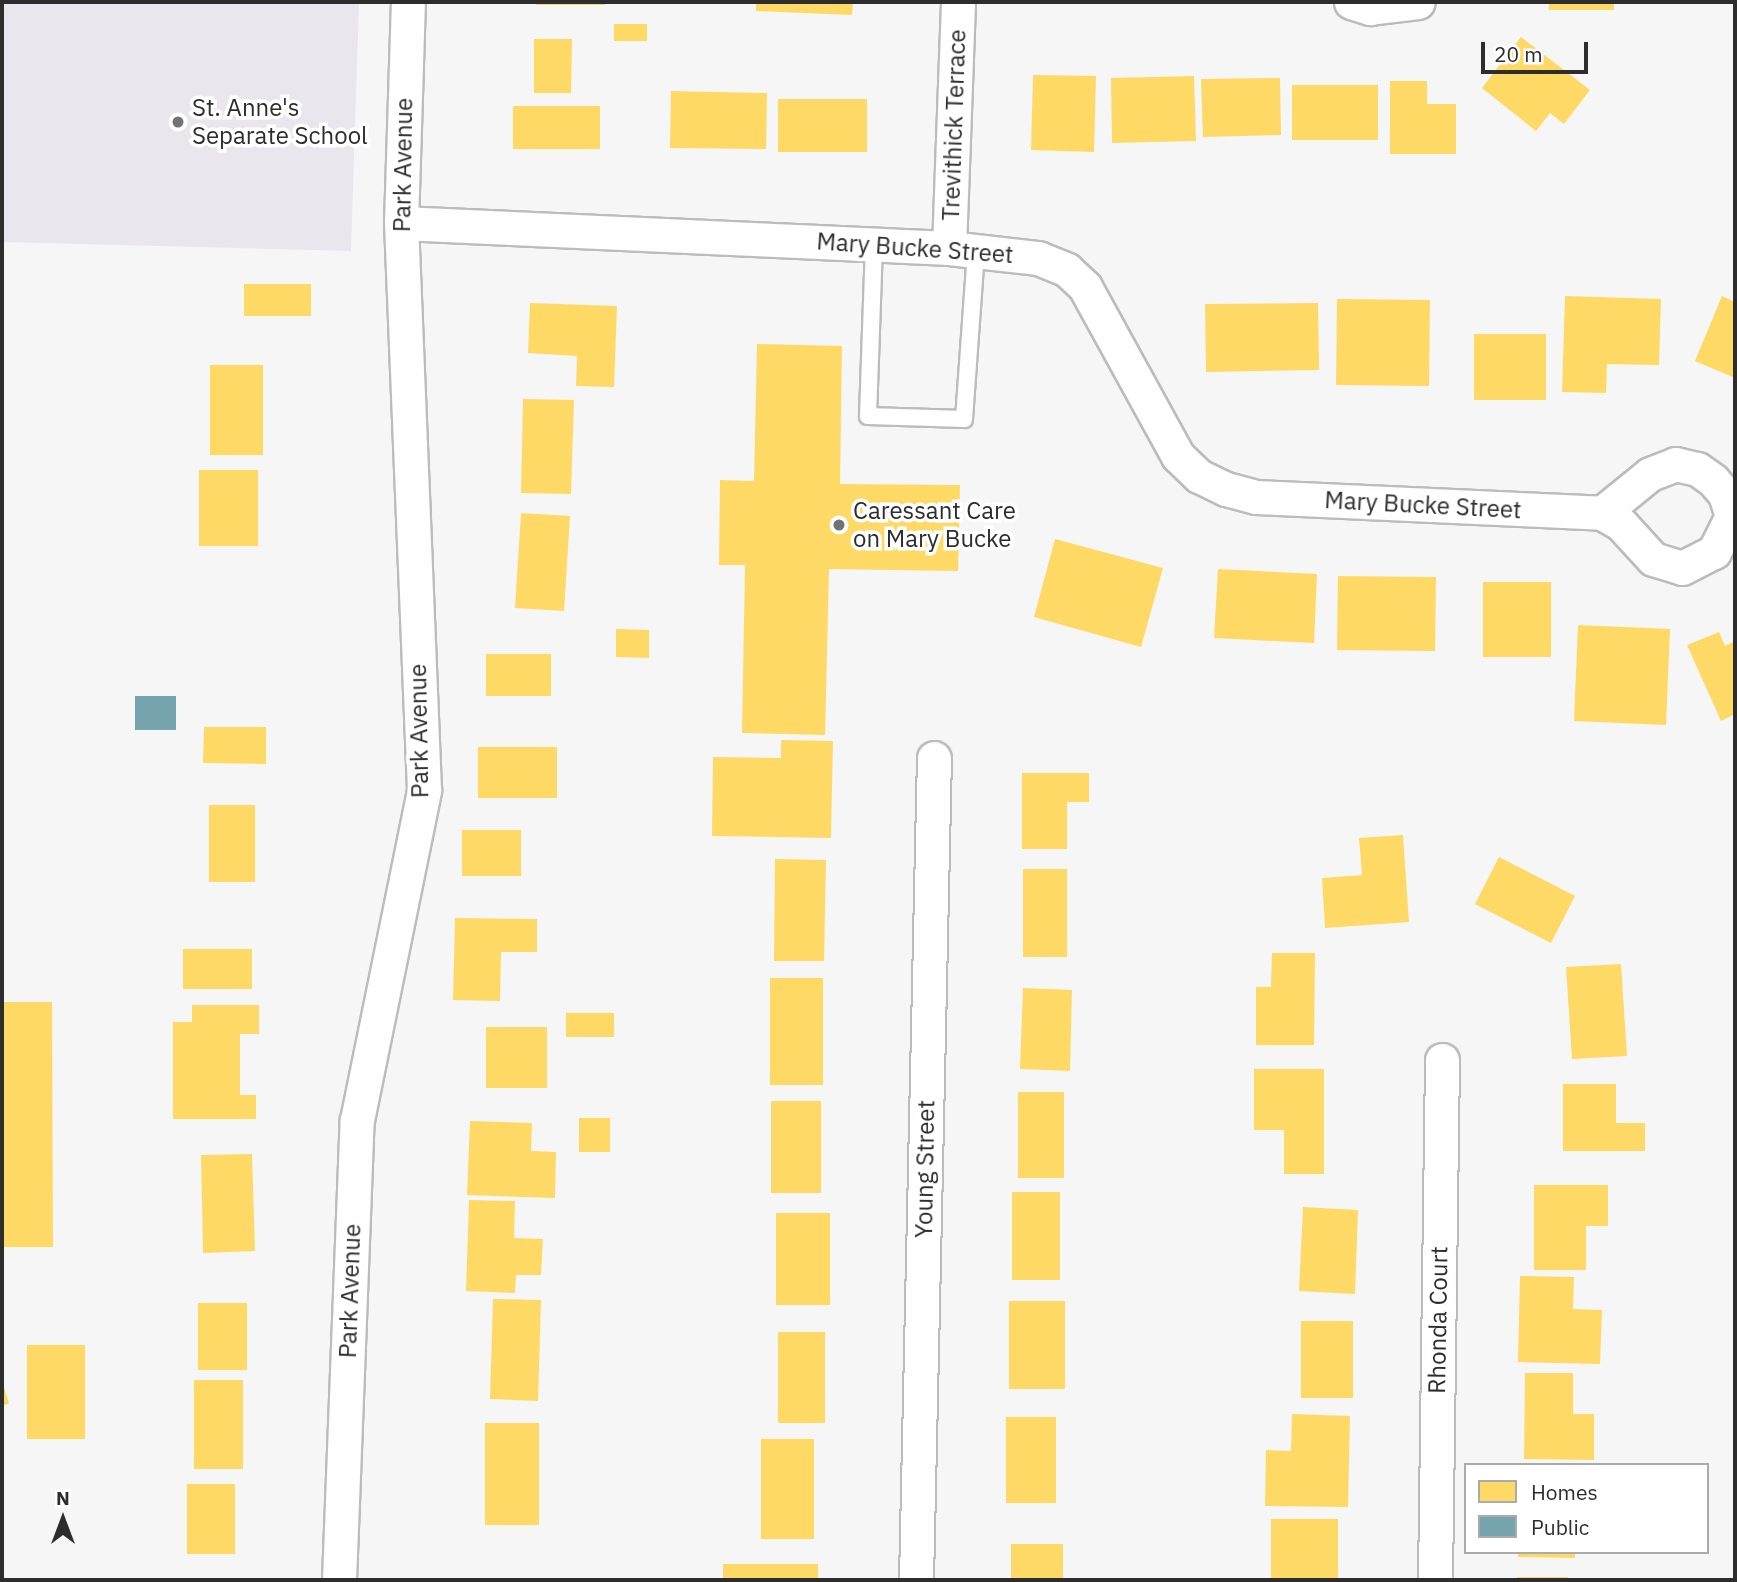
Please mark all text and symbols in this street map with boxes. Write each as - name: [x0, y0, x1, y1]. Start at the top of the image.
- scale bar: [1485, 28, 1592, 72]
- street label: Trevithick Terrace: [936, 29, 972, 221]
- text: 20 m: [1494, 40, 1543, 68]
- place label: St. Anne's Separate School: [192, 94, 368, 150]
- street label: Park Avenue: [387, 98, 419, 232]
- marker: St. Anne's Separate School: [170, 114, 186, 130]
- street label: Mary Bucke Street: [816, 227, 1014, 269]
- street label: Mary Bucke Street: [1324, 485, 1522, 525]
- place label: Caressant Care on Mary Bucke: [853, 497, 1016, 553]
- marker: Caressant Care on Mary Bucke: [831, 517, 847, 533]
- street label: Park Avenue: [403, 664, 435, 798]
- street label: Young Street: [909, 1100, 941, 1238]
- street label: Park Avenue: [333, 1223, 367, 1359]
- street label: Rhonda Court: [1422, 1246, 1454, 1394]
- legend: [1464, 1463, 1709, 1554]
- text: Homes: [1531, 1478, 1598, 1506]
- north arrow: [28, 1484, 98, 1554]
- text: N: [56, 1486, 70, 1510]
- text: Public: [1531, 1513, 1589, 1541]

